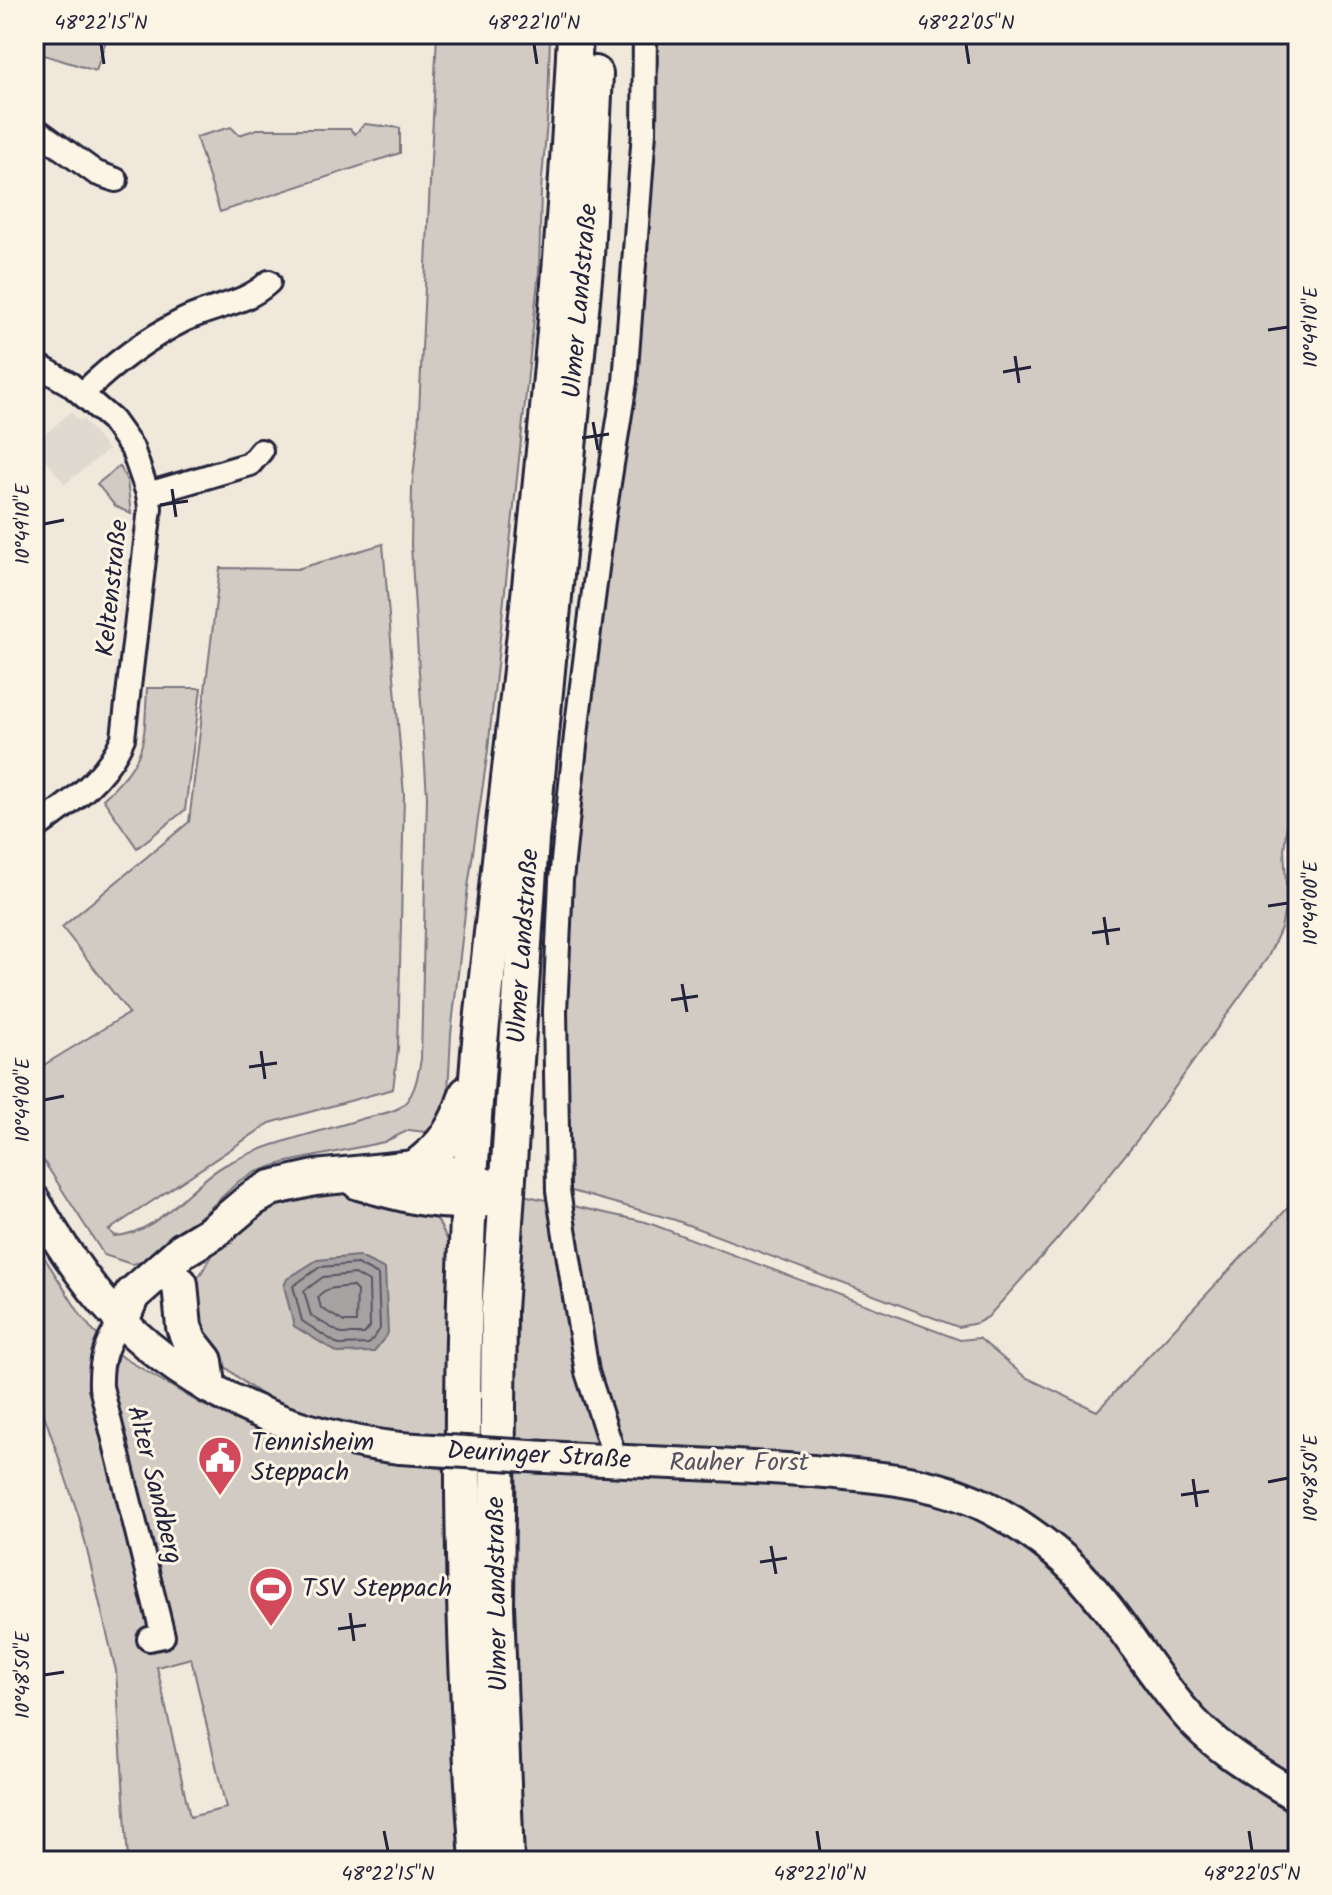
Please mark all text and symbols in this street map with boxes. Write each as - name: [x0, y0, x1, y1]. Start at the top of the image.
- text: 48°22'15"N: [54, 8, 148, 40]
- text: 48°22'10"N: [488, 8, 580, 40]
- text: 48°22'05"N: [918, 8, 1014, 40]
- street label: Ulmer Landstraße: [552, 202, 610, 400]
- text: 10°49'10"E: [1296, 285, 1328, 368]
- text: 10°49'10"E: [8, 482, 40, 565]
- street label: Keltenstraße: [85, 517, 141, 659]
- street label: Ulmer Landstraße: [496, 847, 552, 1045]
- text: 10°49'00"E: [1296, 859, 1328, 946]
- text: 10°49'00"E: [8, 1056, 40, 1143]
- street label: Alter Sandberg: [114, 1401, 194, 1569]
- place label: Tennisheim Steppach: [251, 1422, 374, 1494]
- street label: Deuringer Straße: [446, 1430, 632, 1482]
- text: 10°48'50"E: [1296, 1433, 1328, 1522]
- public building icon: Tennisheim Steppach: [196, 1434, 244, 1497]
- park label: Rauher Forst: [669, 1442, 810, 1484]
- street label: Ulmer Landstraße: [475, 1496, 521, 1692]
- sports icon: TSV Steppach: [247, 1565, 295, 1628]
- place label: TSV Steppach: [302, 1568, 452, 1610]
- text: 10°48'50"E: [8, 1630, 40, 1719]
- text: 48°22'15"N: [341, 1859, 435, 1891]
- text: 48°22'10"N: [774, 1859, 866, 1891]
- text: 48°22'05"N: [1204, 1859, 1300, 1891]

